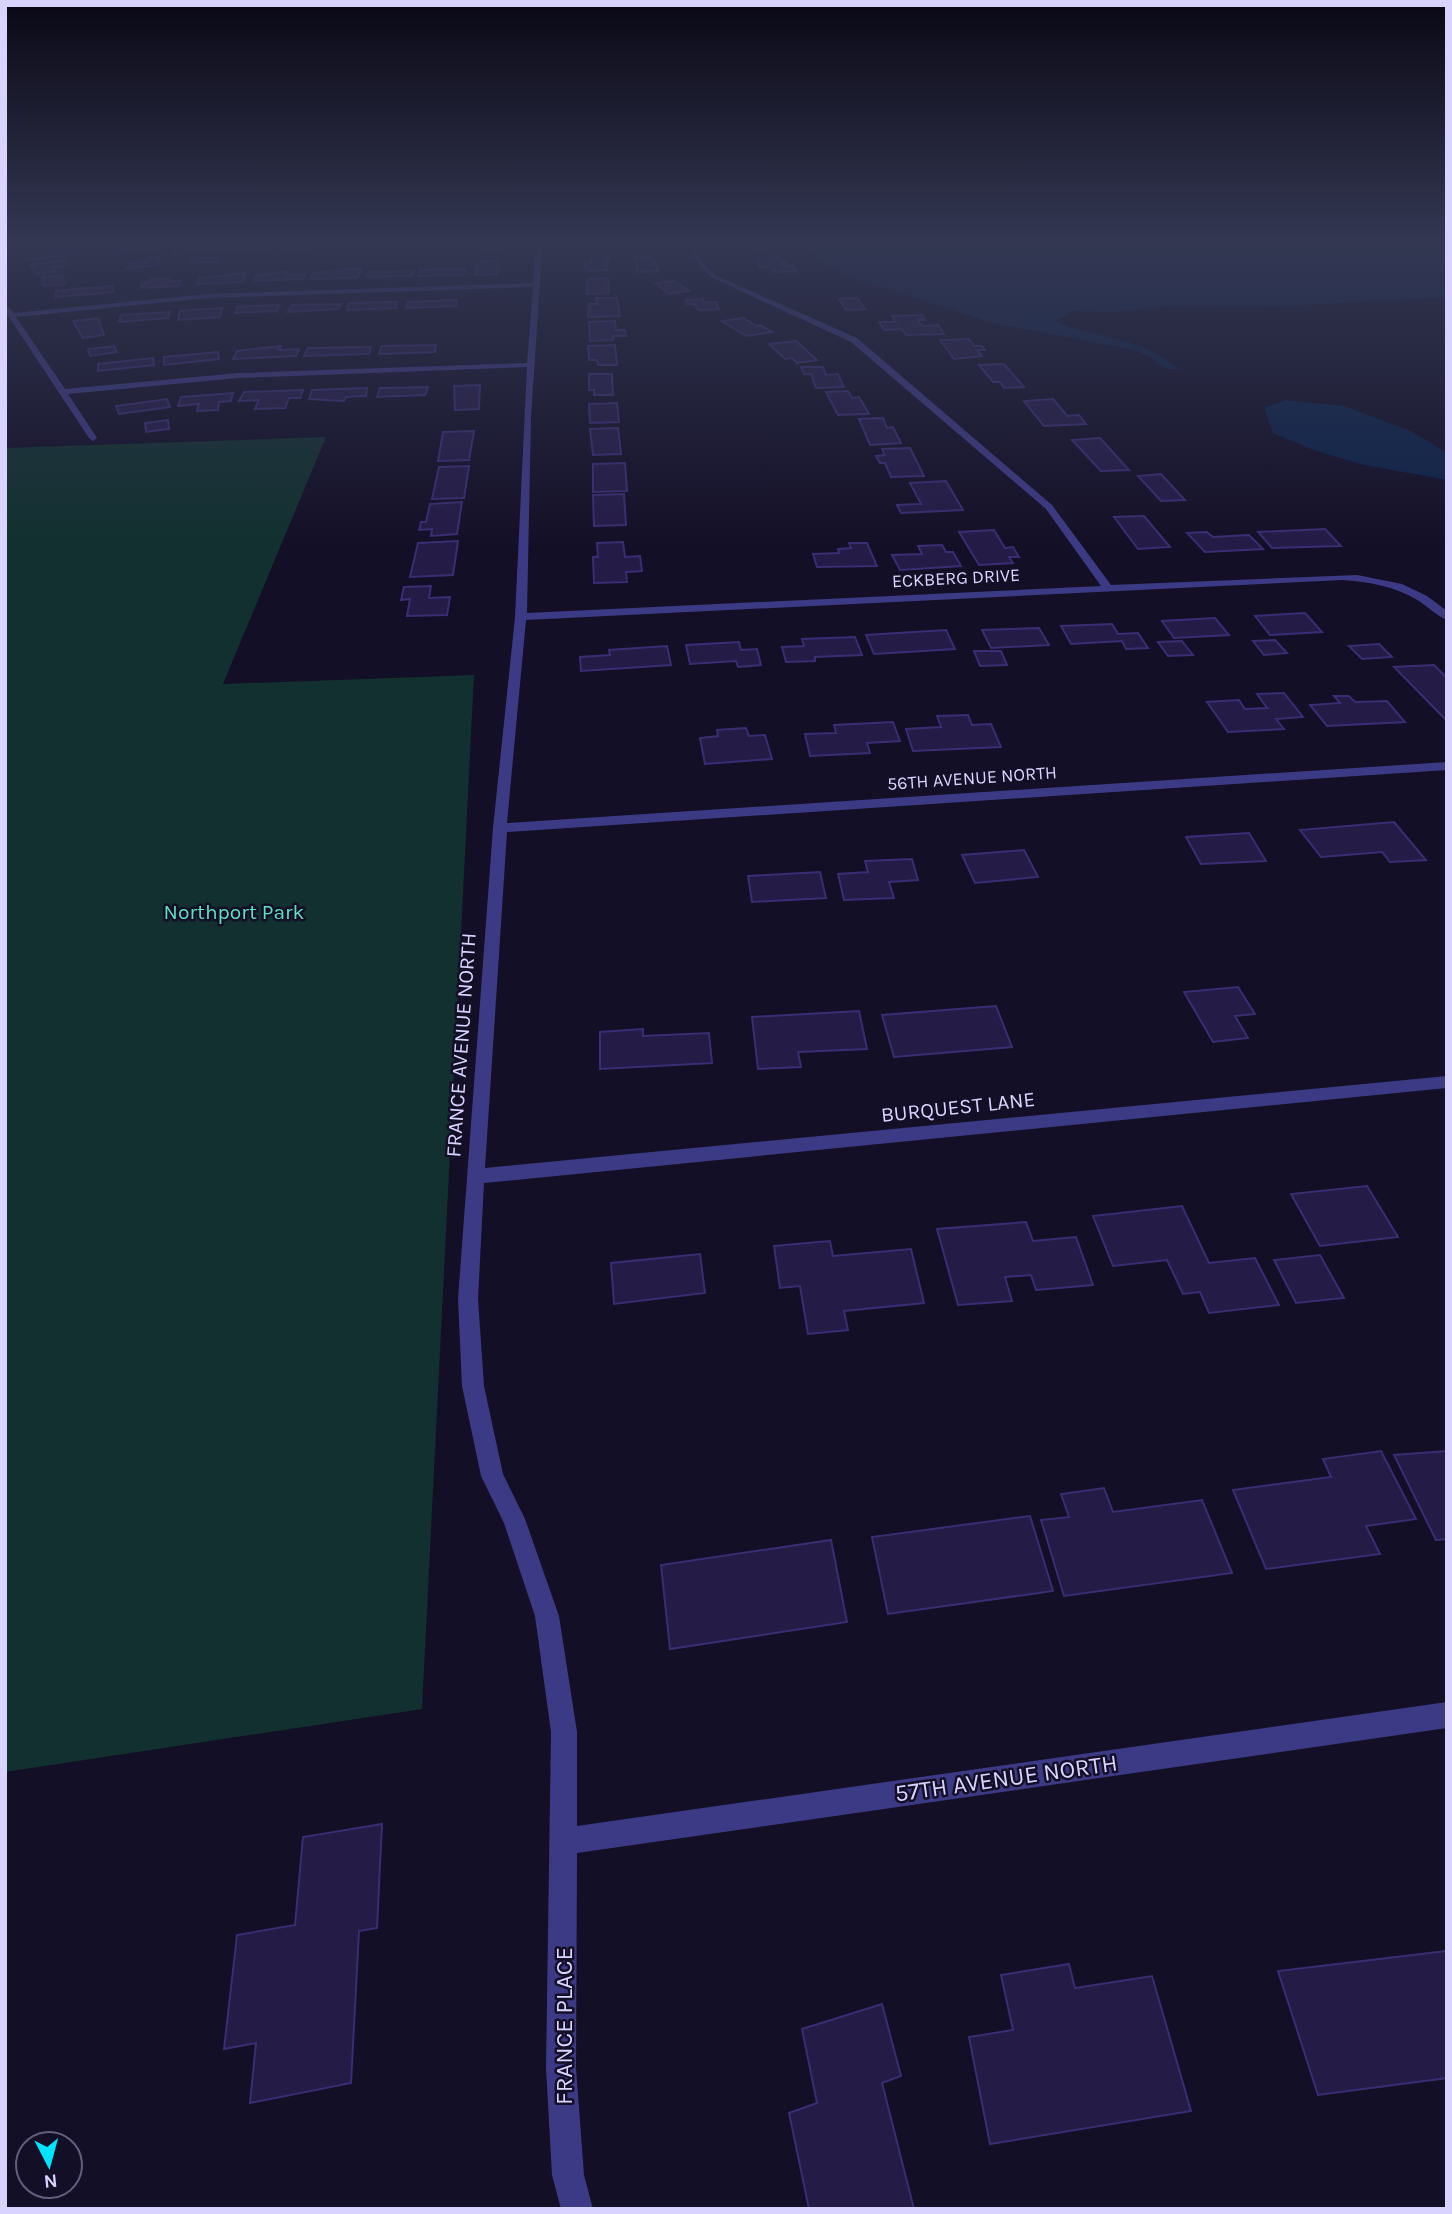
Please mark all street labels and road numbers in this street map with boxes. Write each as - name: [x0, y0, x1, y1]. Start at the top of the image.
- street label: ECKBERG DRIVE: [891, 564, 1021, 592]
- street label: 56TH AVENUE NORTH: [886, 761, 1058, 795]
- street label: FRANCE AVENUE NORTH: [441, 932, 481, 1158]
- street label: BURQUEST LANE: [880, 1087, 1036, 1127]
- street label: 57TH AVENUE NORTH: [893, 1749, 1119, 1807]
- street label: FRANCE PLACE: [550, 1947, 578, 2105]

